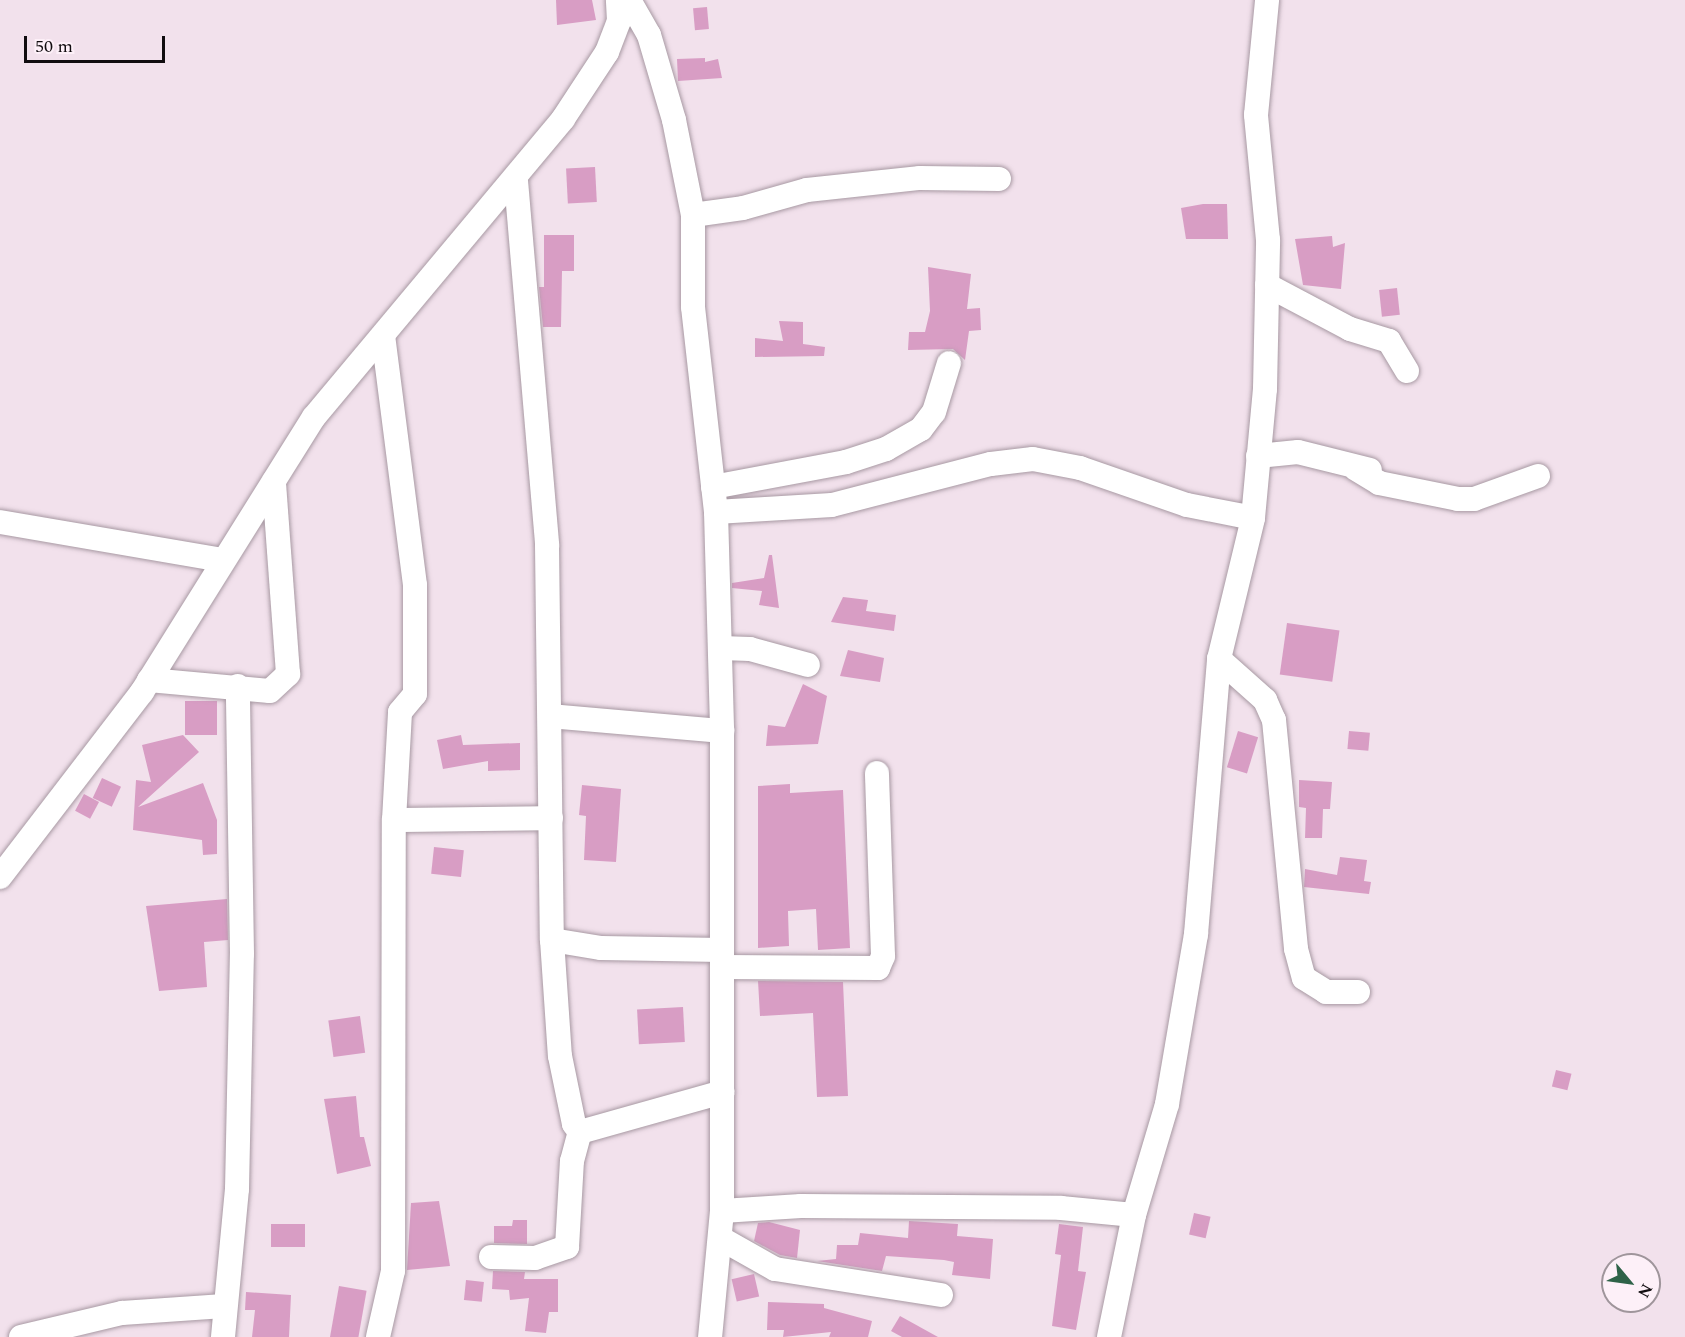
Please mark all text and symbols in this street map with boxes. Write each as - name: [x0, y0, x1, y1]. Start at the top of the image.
- scale bar: [27, 24, 168, 62]
- text: 50 m: [35, 33, 73, 60]
- north arrow: [1601, 1253, 1661, 1313]
- text: N: [1631, 1279, 1659, 1302]

